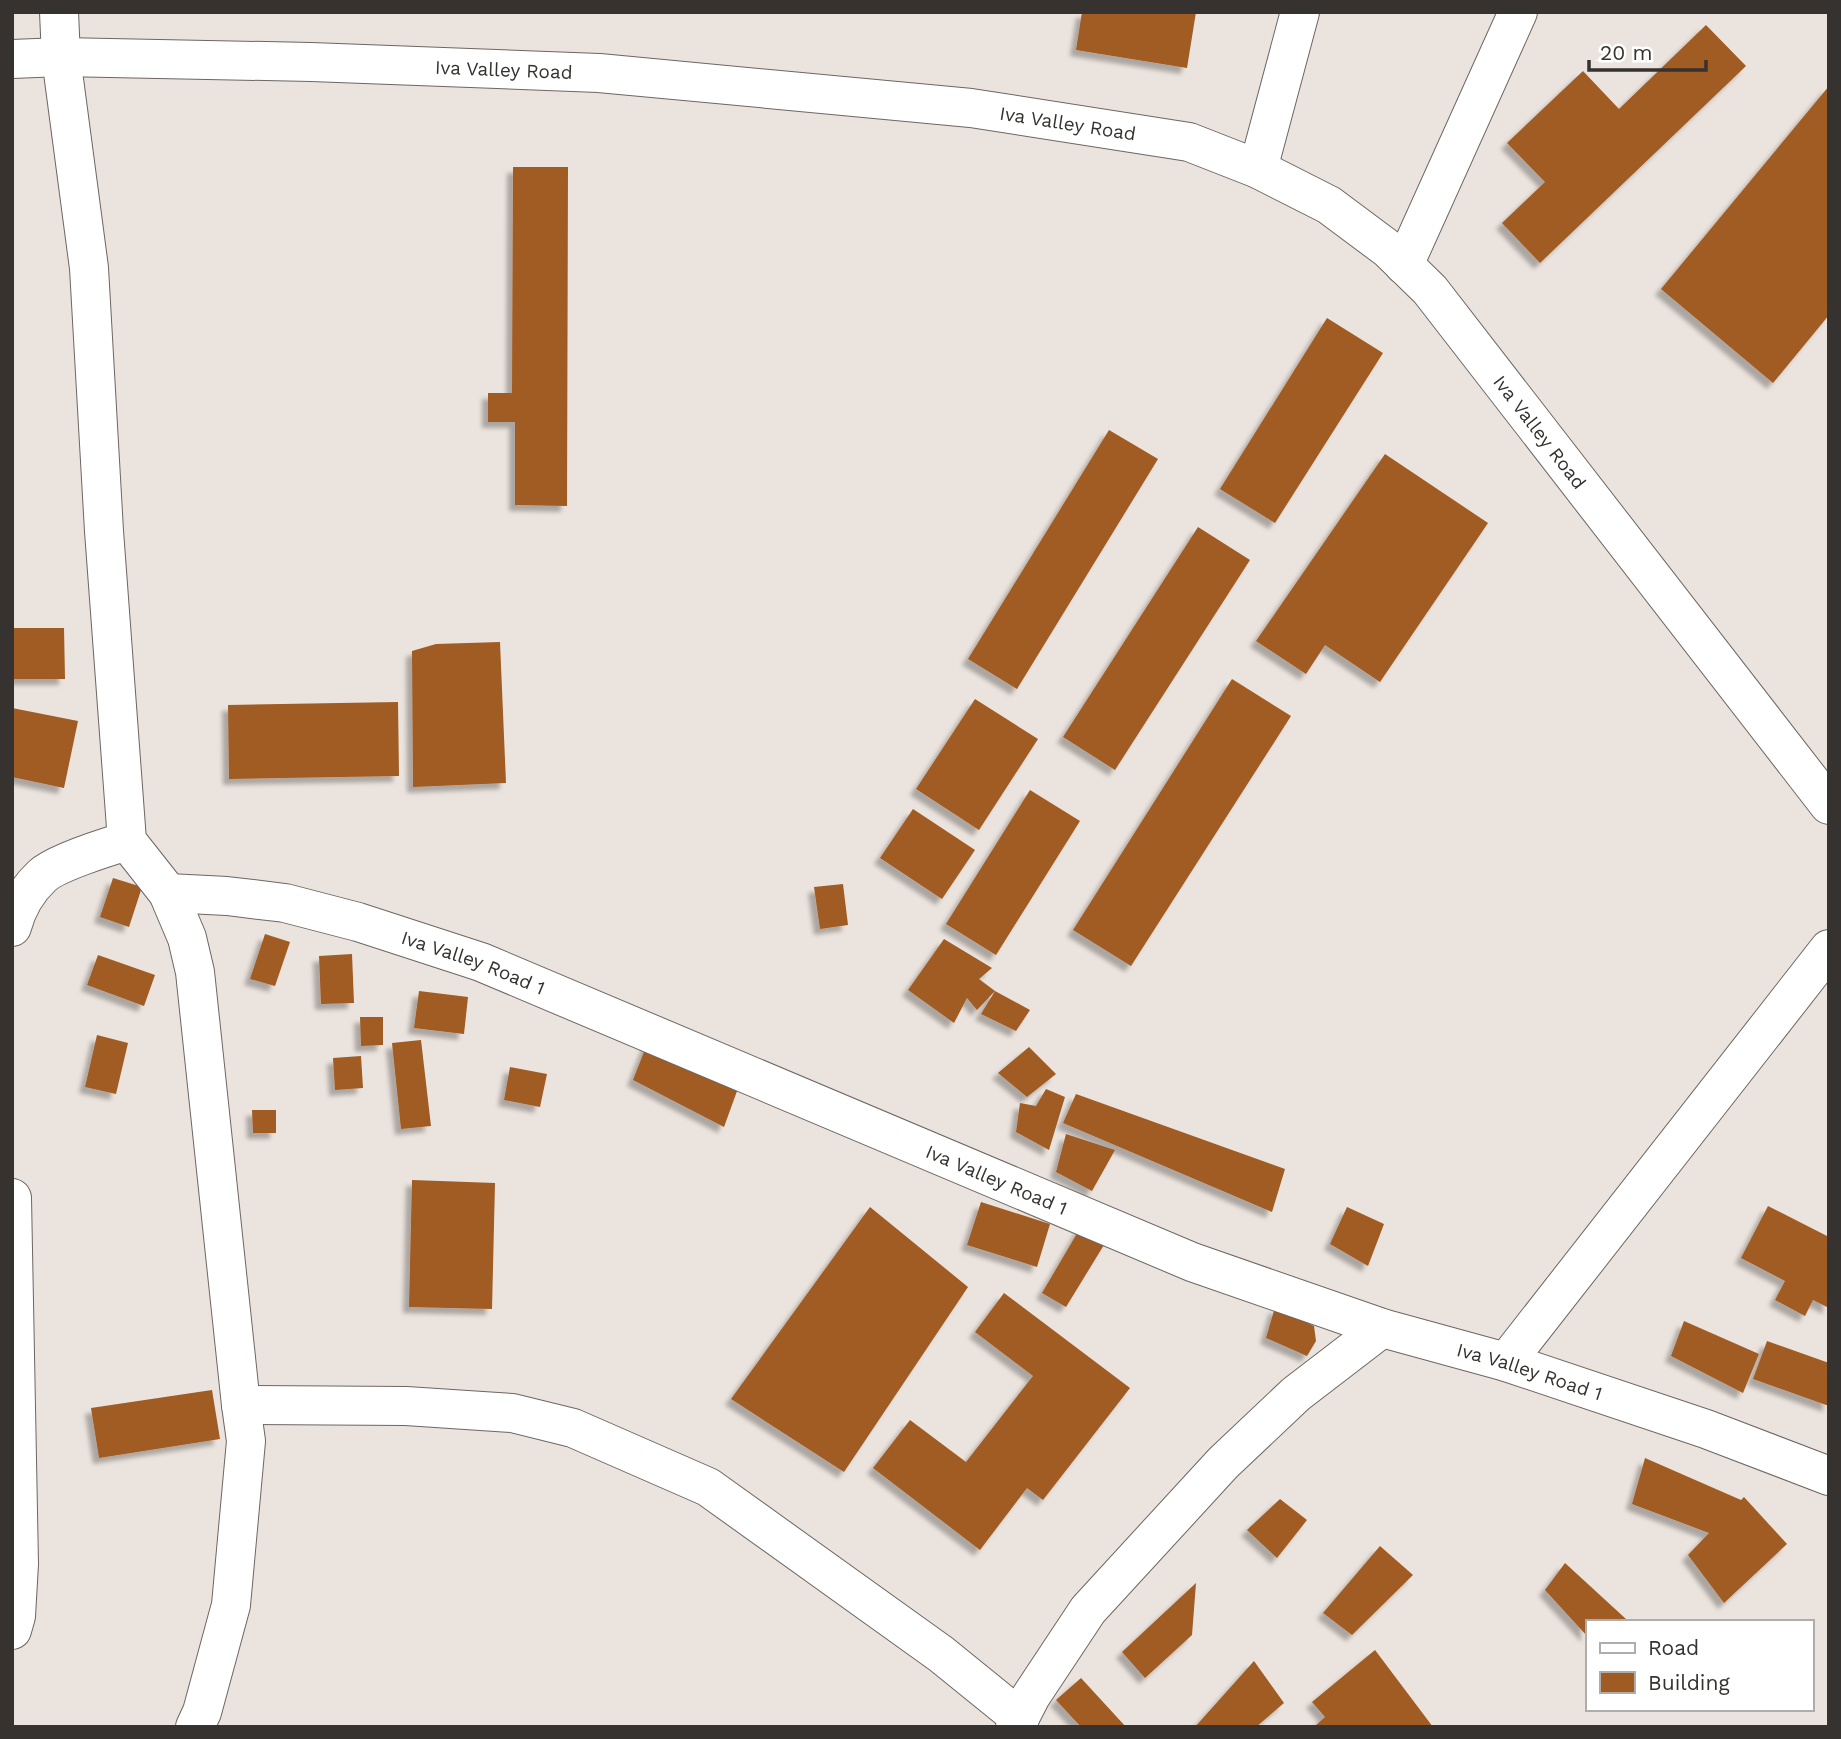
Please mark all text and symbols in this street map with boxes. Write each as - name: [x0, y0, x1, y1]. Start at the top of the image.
- scale bar: [1589, 28, 1706, 72]
- text: 20 m: [1600, 40, 1652, 65]
- street label: Iva Valley Road: [434, 55, 573, 83]
- street label: Iva Valley Road: [998, 101, 1138, 145]
- street label: Iva Valley Road: [1489, 370, 1591, 493]
- street label: Iva Valley Road 1: [399, 925, 548, 999]
- street label: Iva Valley Road 1: [923, 1140, 1071, 1220]
- street label: Iva Valley Road 1: [1454, 1338, 1605, 1405]
- legend: [1586, 1620, 1813, 1711]
- text: Road: [1648, 1635, 1699, 1660]
- text: Building: [1648, 1670, 1730, 1695]

